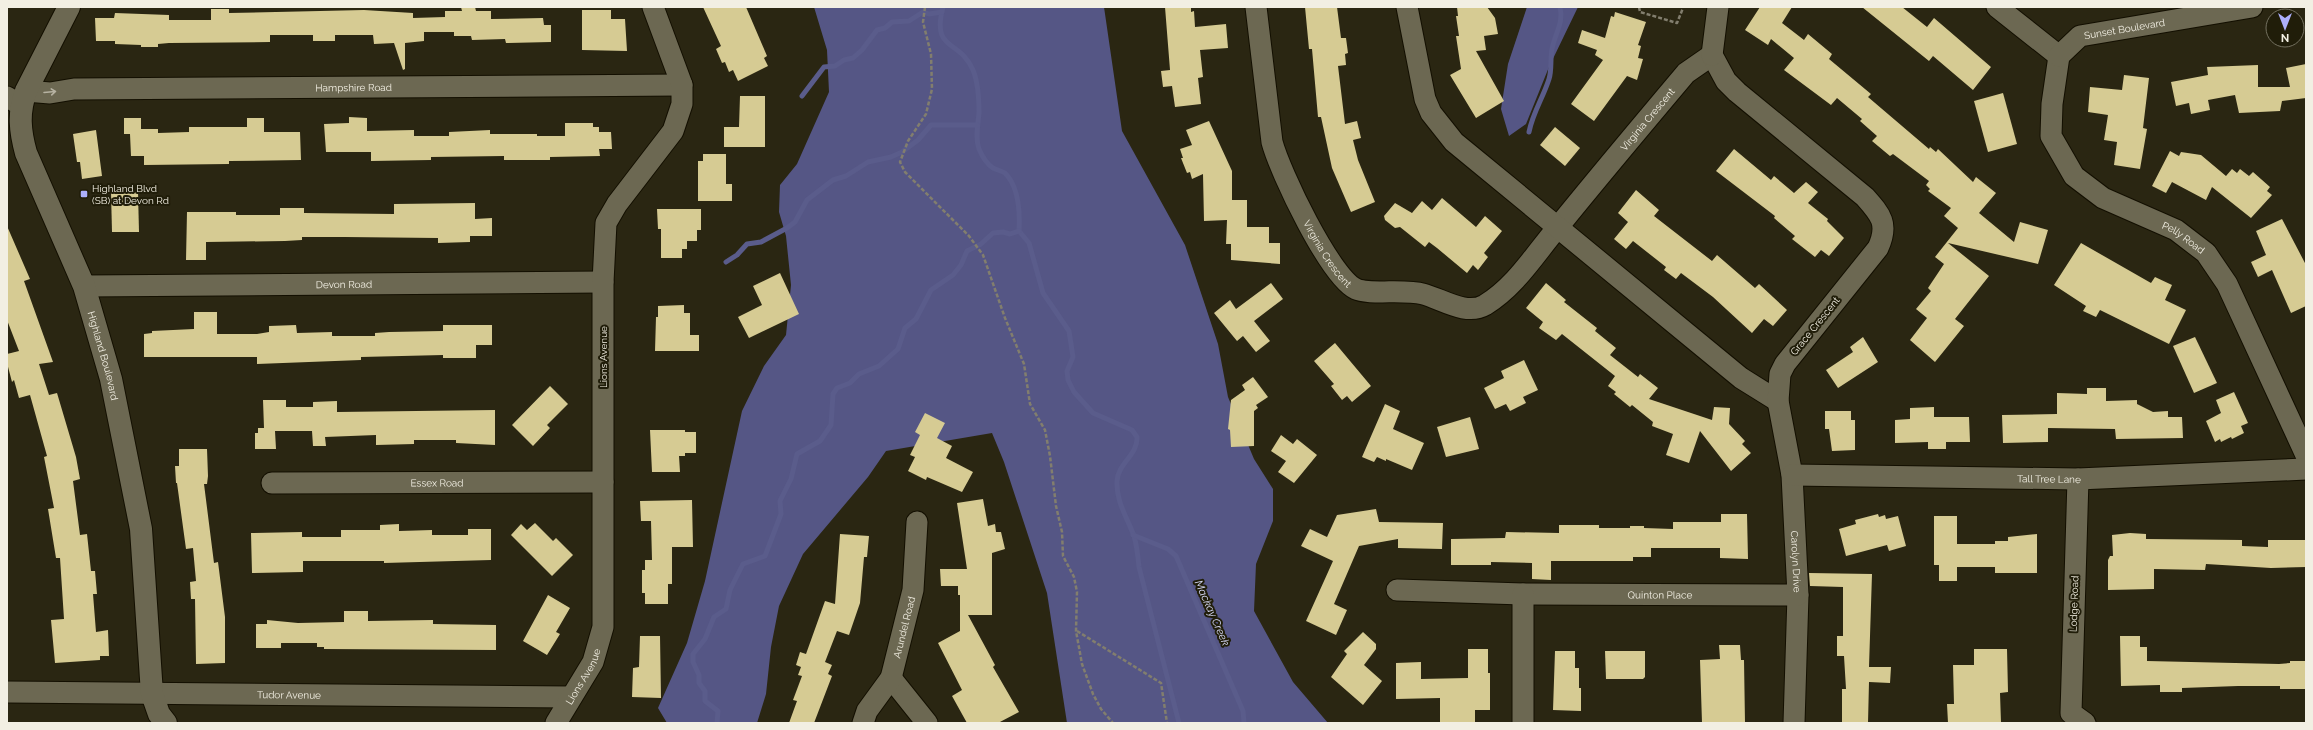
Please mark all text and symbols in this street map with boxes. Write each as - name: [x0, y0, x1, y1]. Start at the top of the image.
- north arrow: [2265, 8, 2305, 48]
- street label: Sunset Boulevard: [2083, 16, 2166, 41]
- text: N: [2281, 31, 2289, 44]
- street label: Hampshire Road: [315, 81, 392, 93]
- street label: Virginia Crescent: [1618, 85, 1677, 153]
- one-way arrow: [43, 89, 56, 96]
- place label: Highland Blvd (SB) at Devon Rd: [92, 183, 169, 206]
- marker: Highland Blvd (SB) at Devon Rd: [79, 189, 89, 199]
- street label: Virginia Crescent: [1302, 218, 1354, 290]
- street label: Pelly Road: [2161, 219, 2207, 256]
- street label: Devon Road: [316, 278, 372, 290]
- street label: Grace Crescent: [1788, 294, 1842, 357]
- street label: Highland Boulevard: [86, 310, 121, 401]
- street label: Lions Avenue: [598, 326, 609, 388]
- street label: Tall Tree Lane: [2017, 473, 2081, 485]
- street label: Essex Road: [410, 477, 464, 488]
- street label: Carolyn Drive: [1789, 530, 1803, 593]
- street label: Lodge Road: [2068, 576, 2080, 632]
- water label: Mackay Creek: [1192, 578, 1232, 648]
- street label: Quinton Place: [1628, 589, 1692, 600]
- street label: Arundel Road: [891, 595, 917, 659]
- street label: Lions Avenue: [563, 647, 602, 706]
- street label: Tudor Avenue: [257, 689, 321, 700]

